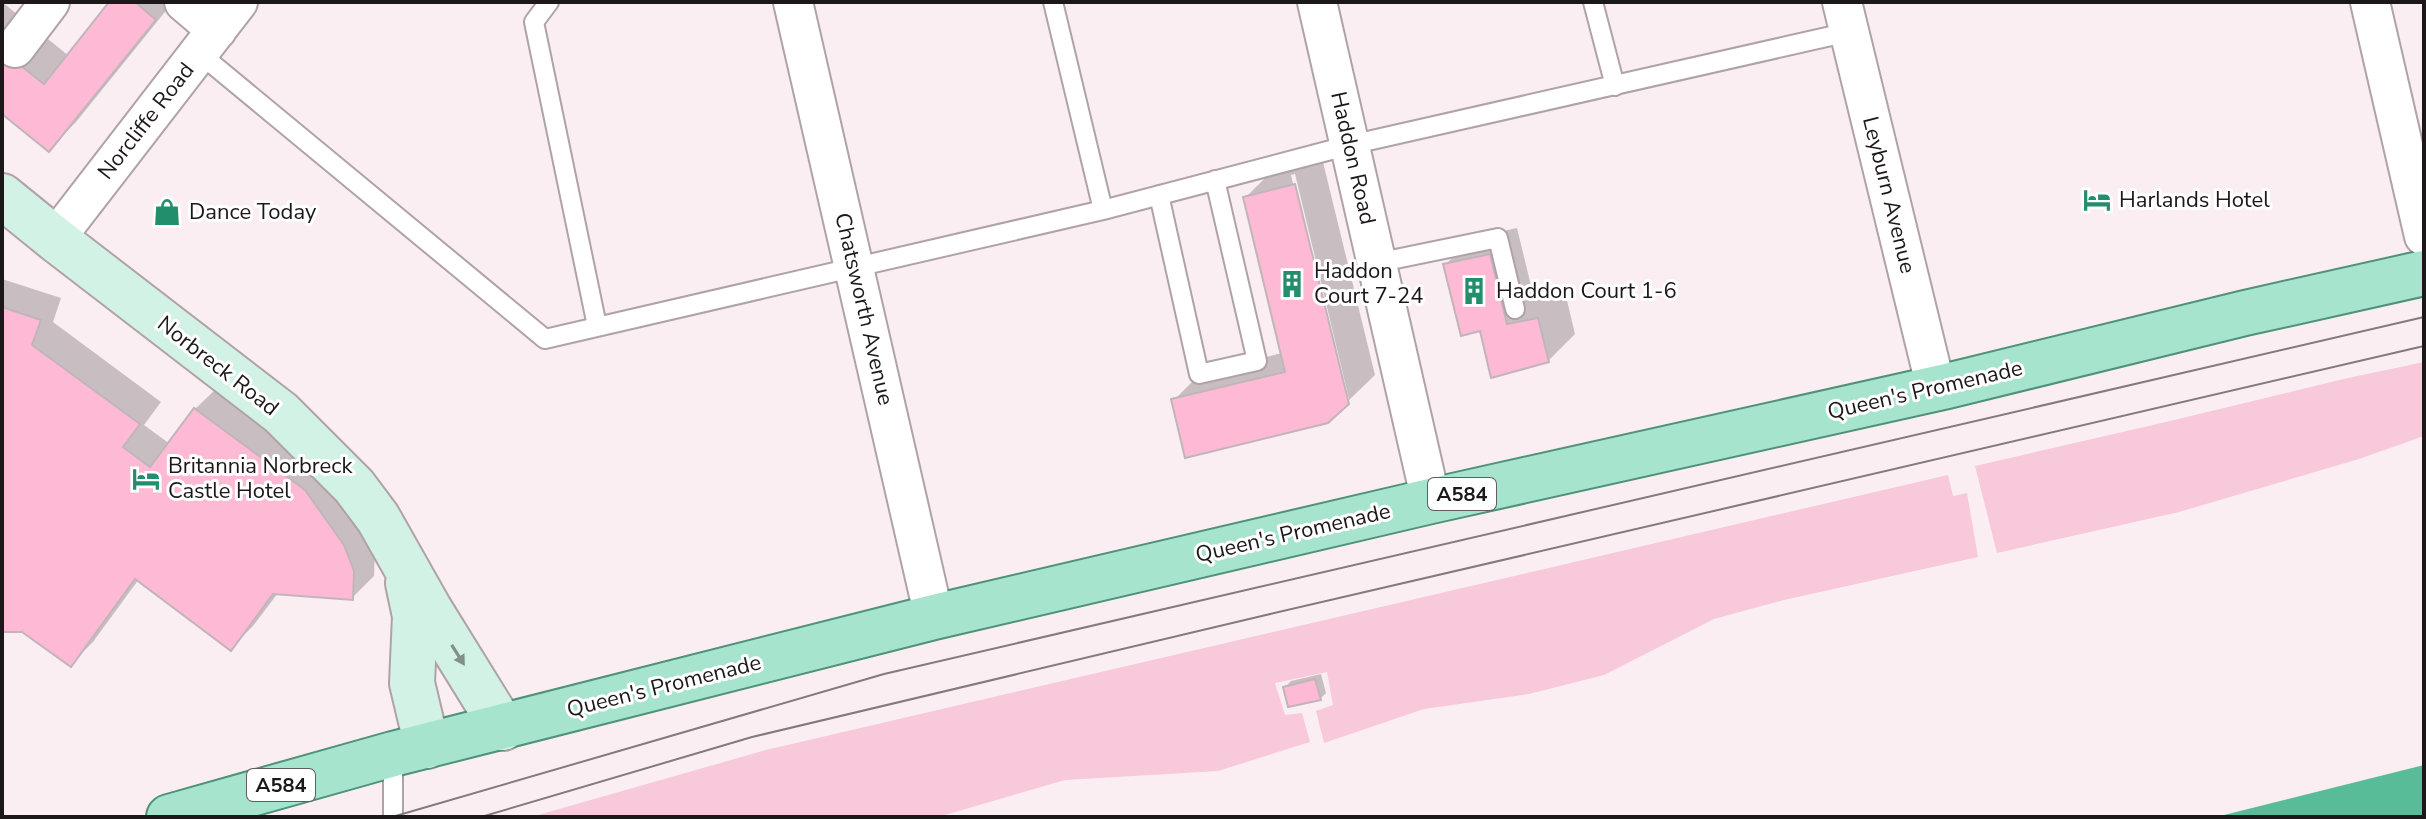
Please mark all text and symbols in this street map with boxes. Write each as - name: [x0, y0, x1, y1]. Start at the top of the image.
- street label: Norcliffe Road: [91, 56, 201, 186]
- street label: Haddon Road: [1323, 89, 1383, 227]
- street label: Leyburn Avenue: [1855, 113, 1923, 277]
- hotel icon: Harlands Hotel: [2082, 185, 2112, 215]
- place label: Harlands Hotel: [2119, 185, 2270, 215]
- shop icon: Dance Today: [152, 197, 182, 227]
- place label: Dance Today: [189, 197, 317, 227]
- street label: Chatsworth Avenue: [827, 210, 901, 408]
- place label: Haddon Court 7-24: [1314, 256, 1423, 311]
- building icon: Haddon Court 7-24: [1277, 269, 1307, 299]
- building icon: Haddon Court 1-6: [1459, 276, 1489, 306]
- place label: Haddon Court 1-6: [1496, 276, 1677, 306]
- street label: Norbreck Road: [151, 309, 285, 423]
- street label: Queen's Promenade: [1825, 353, 2025, 427]
- place label: Britannia Norbreck Castle Hotel: [168, 451, 353, 506]
- hotel icon: Britannia Norbreck Castle Hotel: [131, 464, 161, 494]
- road number: A584: [1428, 478, 1496, 510]
- street label: Queen's Promenade: [1193, 496, 1393, 570]
- one-way arrow: [451, 644, 465, 666]
- street label: Queen's Promenade: [564, 647, 764, 725]
- road number: A584: [247, 769, 315, 801]

